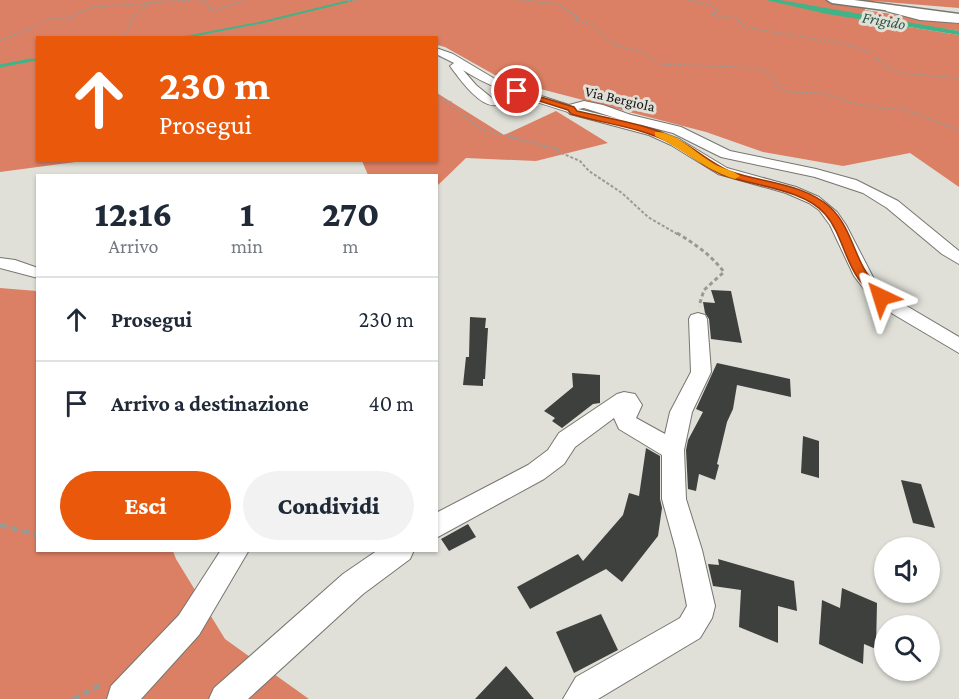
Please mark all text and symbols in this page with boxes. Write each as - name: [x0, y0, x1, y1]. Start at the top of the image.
- water label: Frigido: [861, 8, 907, 34]
- icon: ahead: [60, 60, 138, 138]
- text: 230 m: [159, 61, 270, 108]
- pin: [491, 65, 542, 116]
- icon: arrive: [500, 74, 533, 107]
- street label: Via Bergiola: [583, 83, 657, 116]
- text: Prosegui: [159, 110, 252, 140]
- text: 12:16: [95, 194, 172, 234]
- text: 1: [240, 194, 254, 234]
- text: 270: [322, 194, 379, 234]
- text: Arrivo: [109, 235, 158, 257]
- text: min: [231, 235, 263, 257]
- text: m: [342, 235, 359, 257]
- position arrow: [849, 265, 913, 329]
- icon: ahead: [60, 303, 93, 336]
- text: Prosegui: [111, 307, 192, 332]
- text: 230 m: [359, 307, 414, 332]
- icon: arrive: [60, 387, 93, 420]
- text: Arrivo a destinazione: [111, 391, 309, 416]
- text: 40 m: [369, 391, 414, 416]
- button: Esci: [60, 471, 231, 540]
- button: Condividi: [243, 471, 414, 540]
- map controls: [874, 537, 940, 681]
- button: sound: [874, 537, 940, 603]
- button: search: [874, 615, 940, 681]

